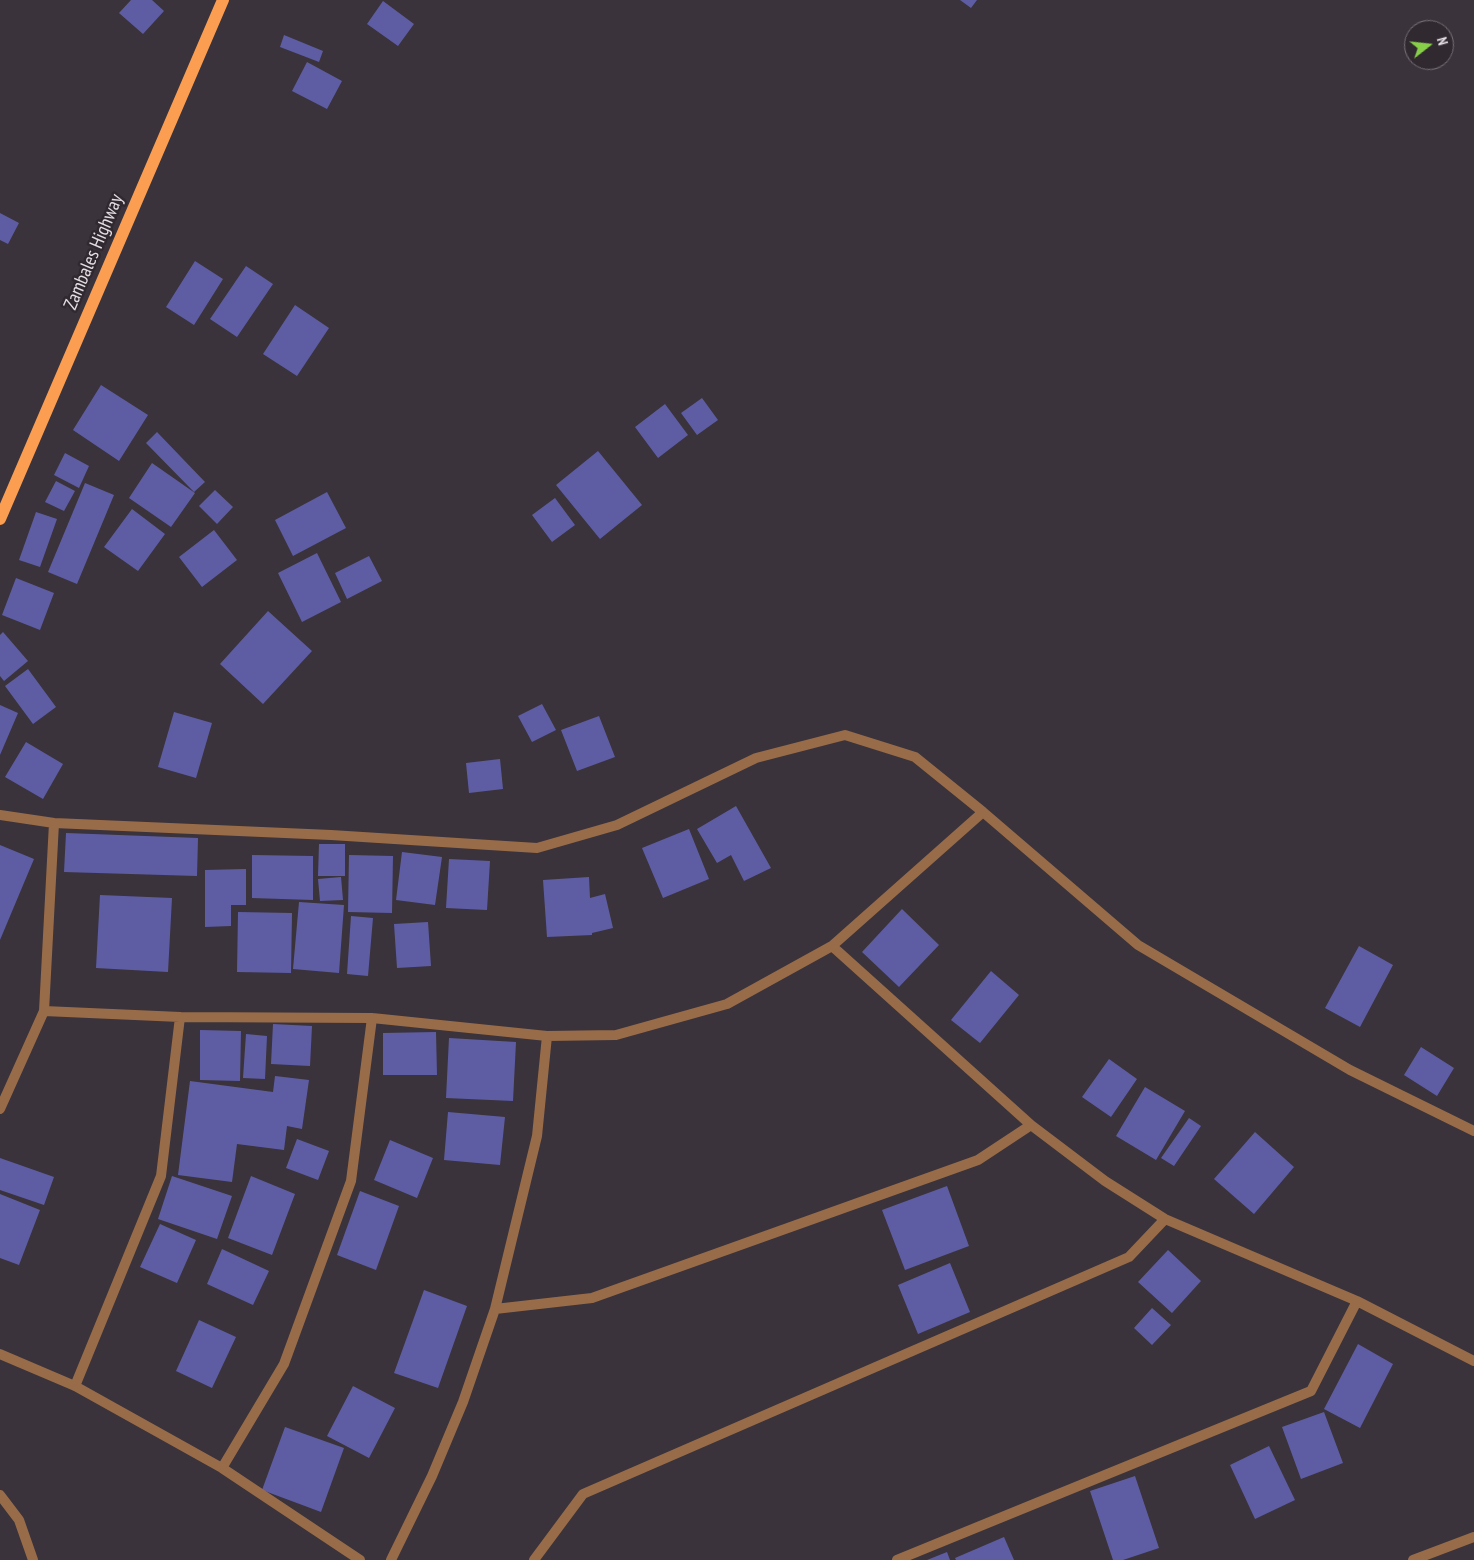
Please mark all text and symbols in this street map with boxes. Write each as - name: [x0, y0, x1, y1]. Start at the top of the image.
- north arrow: [1404, 20, 1454, 70]
- text: N: [1433, 35, 1452, 47]
- street label: Zambales Highway: [59, 191, 129, 313]

